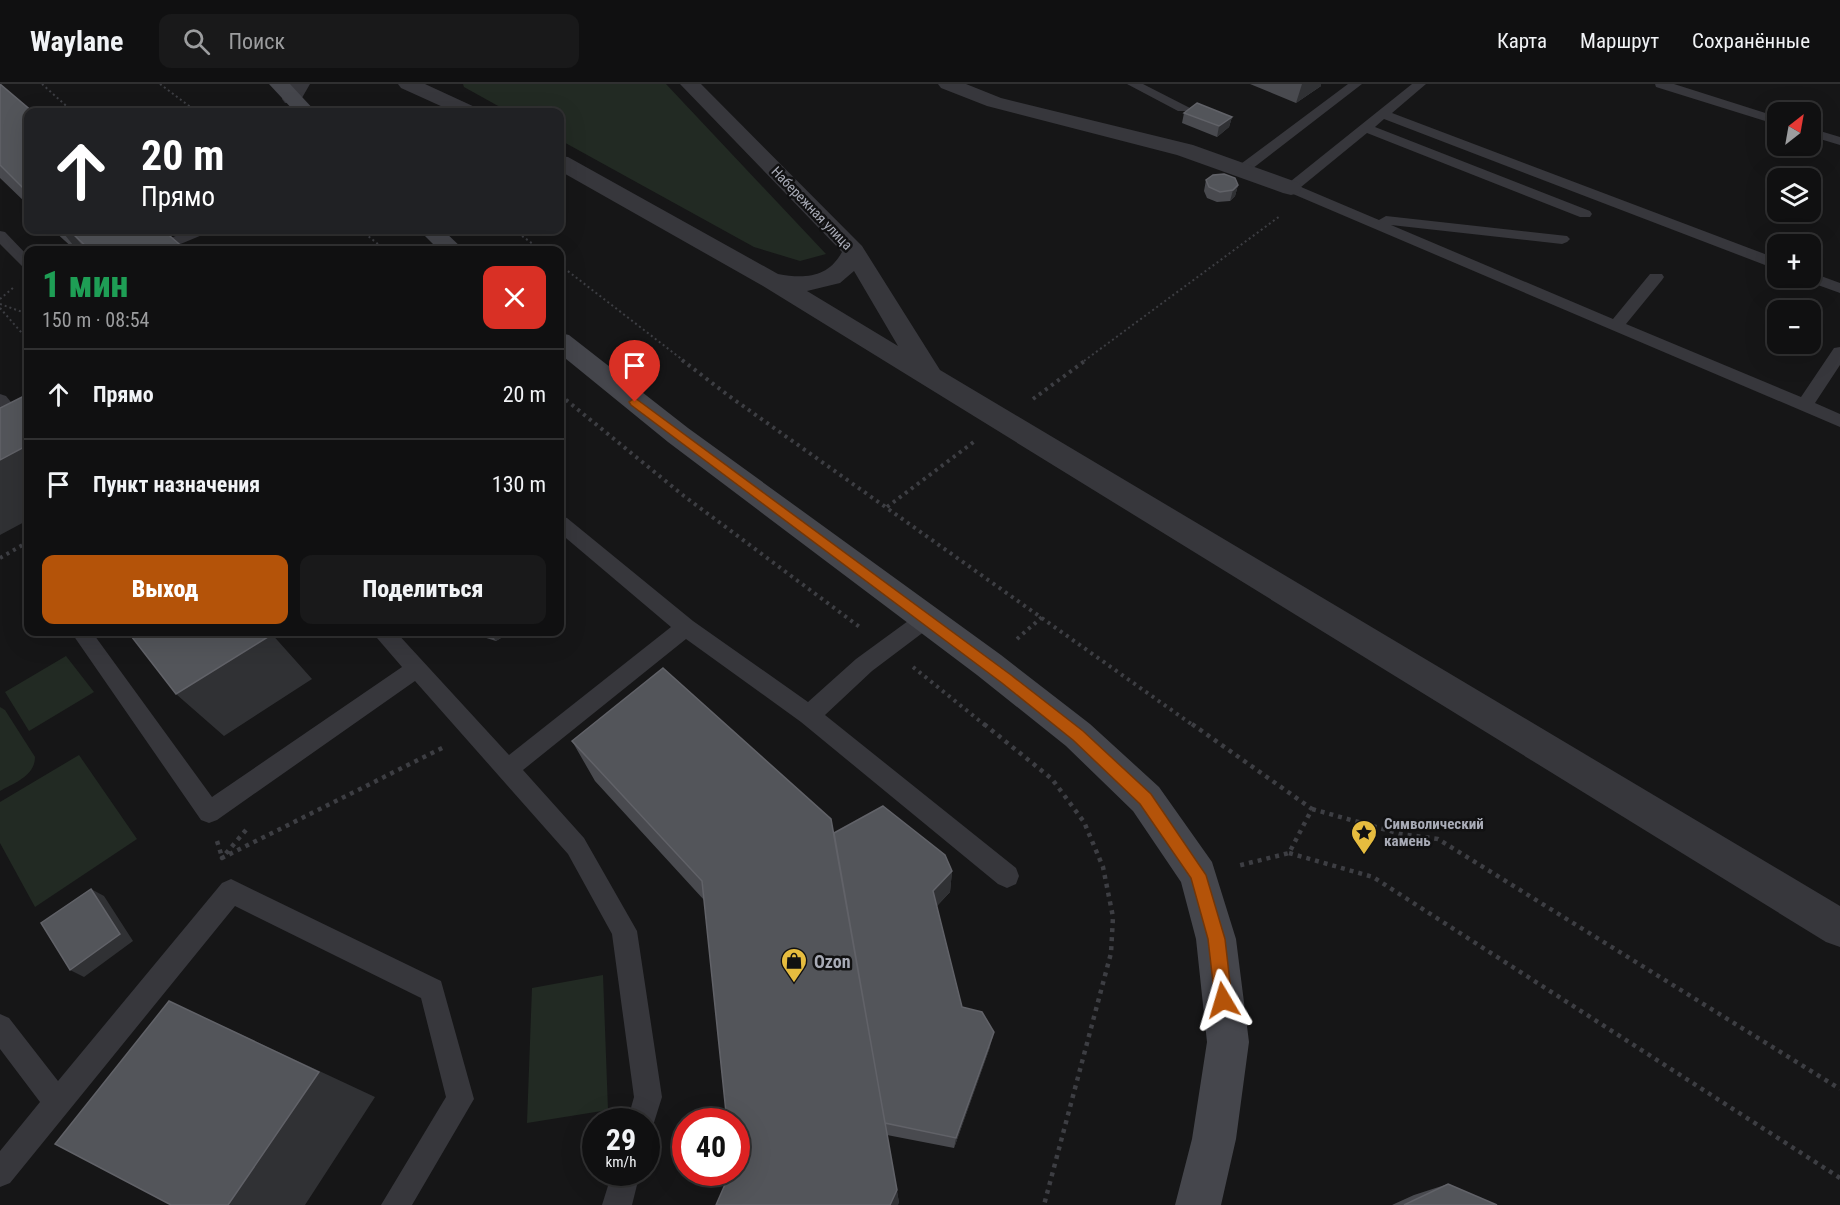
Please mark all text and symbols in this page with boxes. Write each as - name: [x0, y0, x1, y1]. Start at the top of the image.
- search box: [159, 14, 579, 68]
- text: Waylane: [30, 25, 123, 58]
- icon: search: [180, 25, 213, 58]
- text: Поиск: [228, 29, 285, 54]
- text: Карта: [1497, 29, 1547, 53]
- text: Маршрут: [1580, 29, 1659, 53]
- text: Сохранённые: [1692, 29, 1810, 53]
- north arrow: [1767, 102, 1821, 156]
- map controls: [1767, 102, 1821, 354]
- text: 20 m: [141, 131, 224, 180]
- icon: ahead: [42, 132, 120, 210]
- street label: Набережная улица: [768, 163, 856, 253]
- button: layers: [1767, 168, 1821, 222]
- text: Прямо: [141, 181, 215, 213]
- button: +: [1767, 234, 1821, 288]
- text: 1 мин: [42, 264, 128, 306]
- button: close: [483, 266, 546, 329]
- button: −: [1767, 300, 1821, 354]
- text: 150 m · 08:54: [42, 308, 149, 332]
- pin: [609, 340, 660, 402]
- icon: arrive: [618, 349, 651, 382]
- icon: ahead: [42, 378, 75, 411]
- text: Прямо: [93, 382, 154, 407]
- text: 20 m: [503, 382, 546, 407]
- icon: arrive: [42, 468, 75, 501]
- text: Пункт назначения: [93, 472, 260, 497]
- text: 130 m: [492, 472, 546, 497]
- button: Выход: [42, 555, 288, 624]
- button: Поделиться: [300, 555, 546, 624]
- place label: Символический камень: [1384, 815, 1484, 850]
- place icon: Символический камень: [1349, 818, 1379, 856]
- shop icon: Ozon: [779, 946, 809, 984]
- place label: Ozon: [814, 951, 851, 972]
- position arrow: [1191, 968, 1255, 1032]
- speed limit sign: 40: [672, 1108, 750, 1186]
- text: 29: [606, 1122, 636, 1157]
- text: km/h: [606, 1153, 636, 1171]

